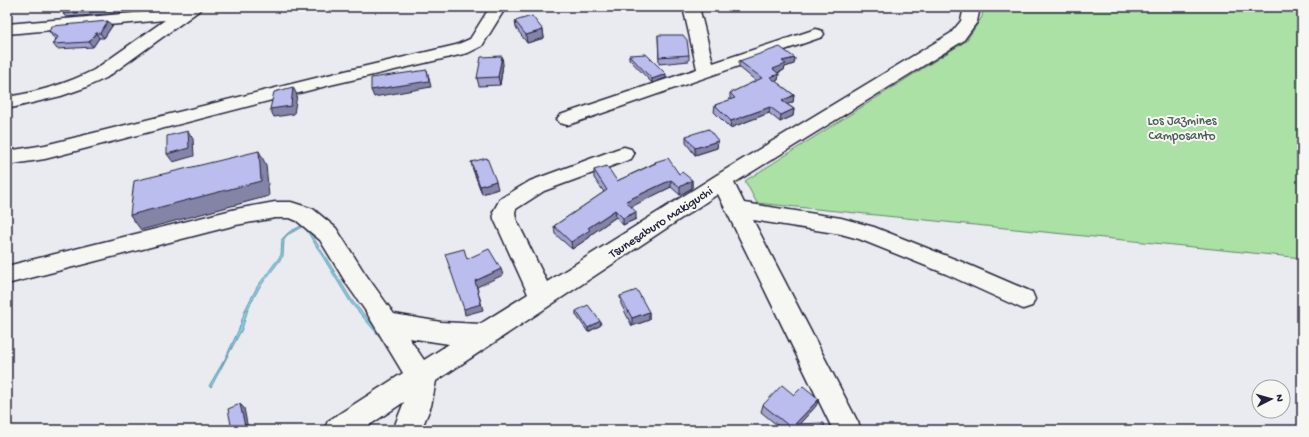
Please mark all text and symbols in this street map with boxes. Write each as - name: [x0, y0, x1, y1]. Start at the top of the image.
- park label: Los Jazmines Camposanto: [1148, 114, 1218, 144]
- street label: Tsunesaburo Makiguchi: [606, 184, 716, 263]
- north arrow: [1251, 379, 1291, 419]
- text: N: [1273, 394, 1285, 402]

